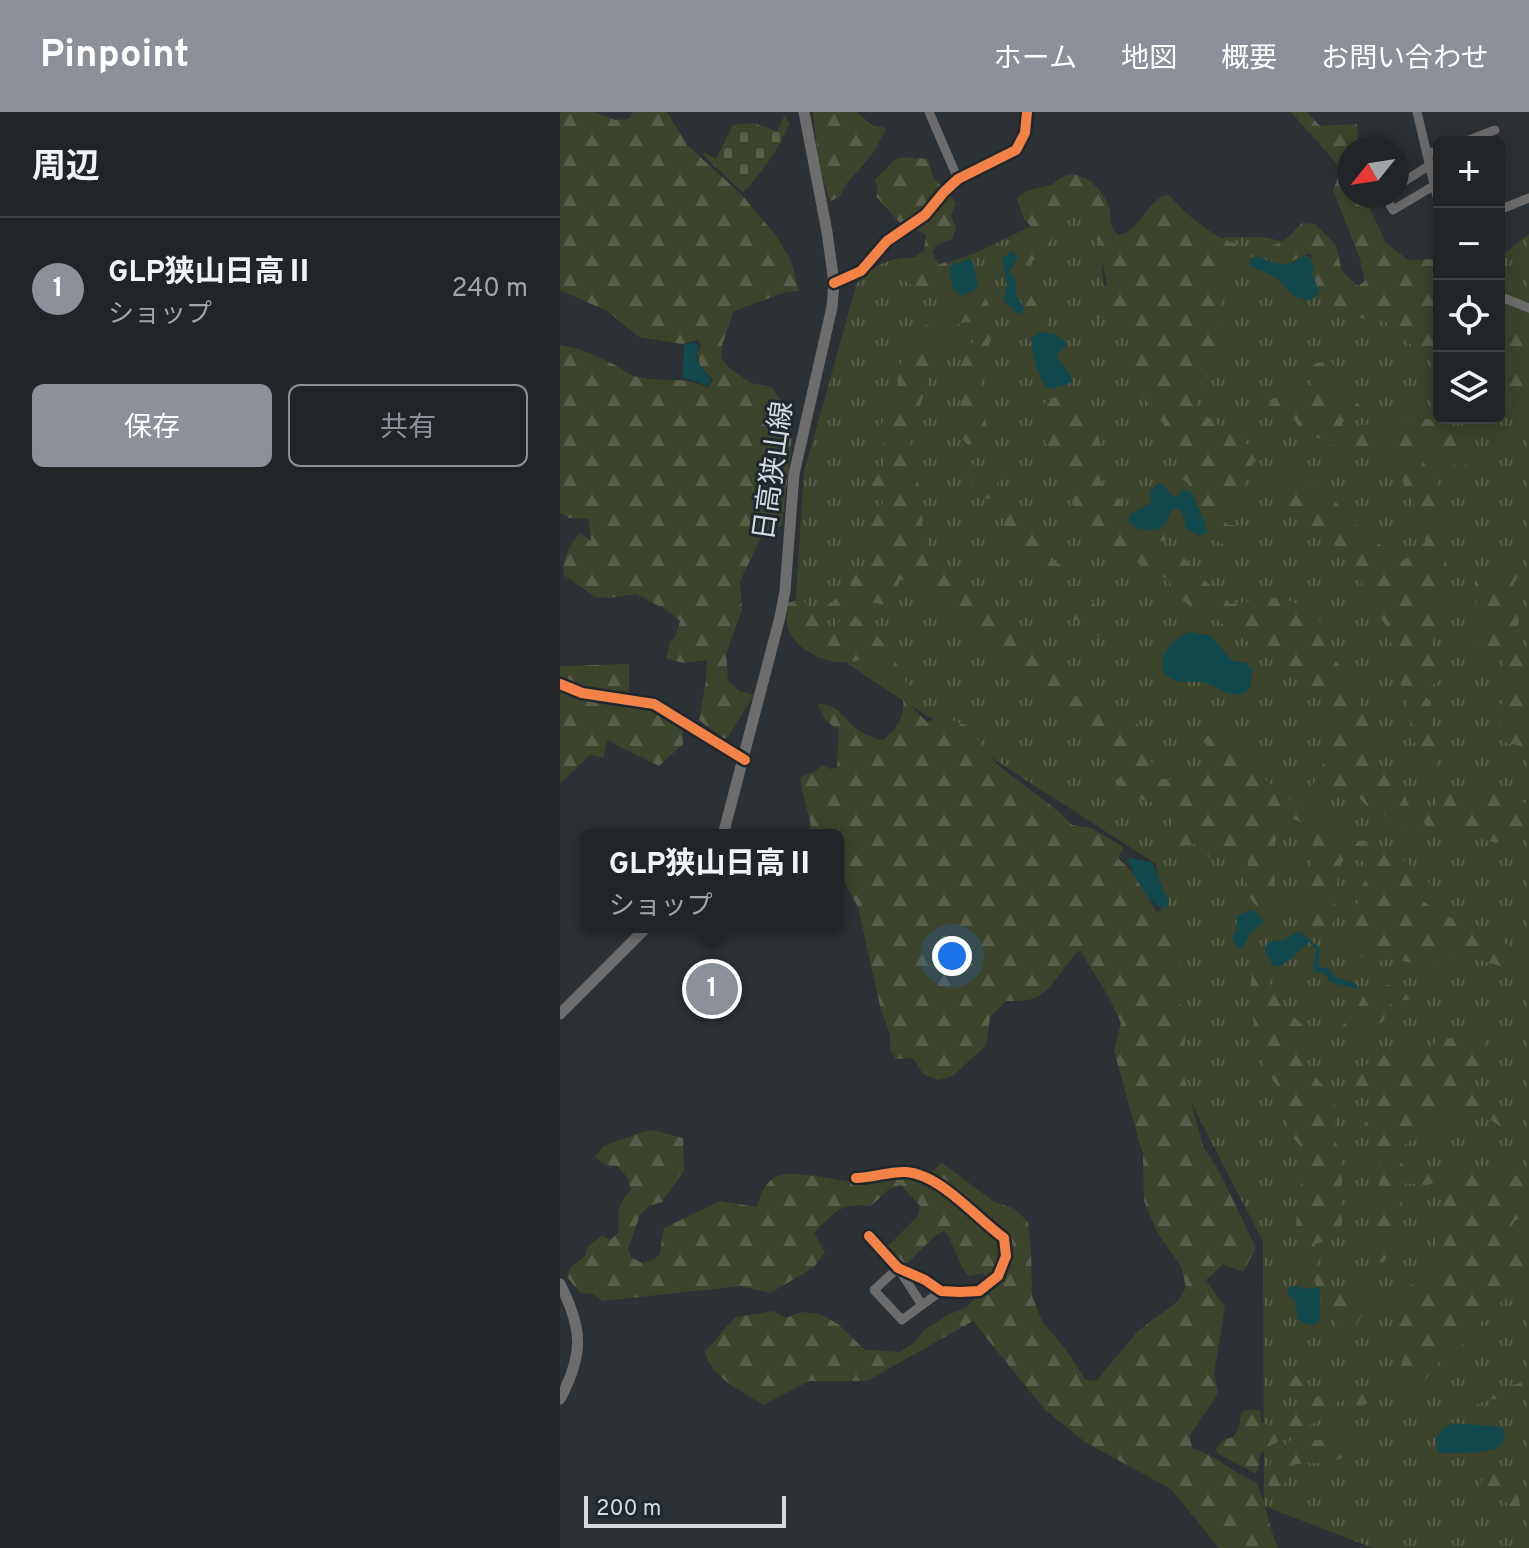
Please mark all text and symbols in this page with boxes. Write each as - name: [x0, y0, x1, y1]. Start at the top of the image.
- text: Pinpoint: [40, 32, 189, 81]
- text: ホーム: [994, 42, 1077, 78]
- text: 地図: [1121, 42, 1177, 78]
- text: 概要: [1221, 42, 1277, 78]
- text: お問い合わせ: [1321, 42, 1489, 78]
- north arrow: [1337, 136, 1409, 208]
- map controls: [1433, 136, 1505, 424]
- button: +: [1433, 136, 1505, 208]
- text: 周辺: [32, 147, 100, 190]
- button: −: [1433, 208, 1505, 280]
- text: GLP狭山日高Ⅱ: [108, 255, 315, 292]
- text: 1: [53, 273, 63, 306]
- text: 240 m: [451, 273, 528, 306]
- button: locate: [1433, 280, 1505, 352]
- text: ショップ: [108, 299, 212, 332]
- button: layers: [1433, 352, 1505, 424]
- button: 保存: [32, 384, 272, 467]
- button: 共有: [288, 384, 528, 467]
- street label: 日高狭山線: [747, 399, 803, 543]
- popup: [580, 829, 844, 933]
- text: GLP狭山日高Ⅱ: [609, 847, 815, 884]
- text: ショップ: [609, 891, 713, 924]
- your location: [932, 936, 972, 976]
- pin: 1: [686, 959, 738, 1019]
- scale bar: [584, 1492, 786, 1528]
- text: 200 m: [596, 1496, 661, 1523]

